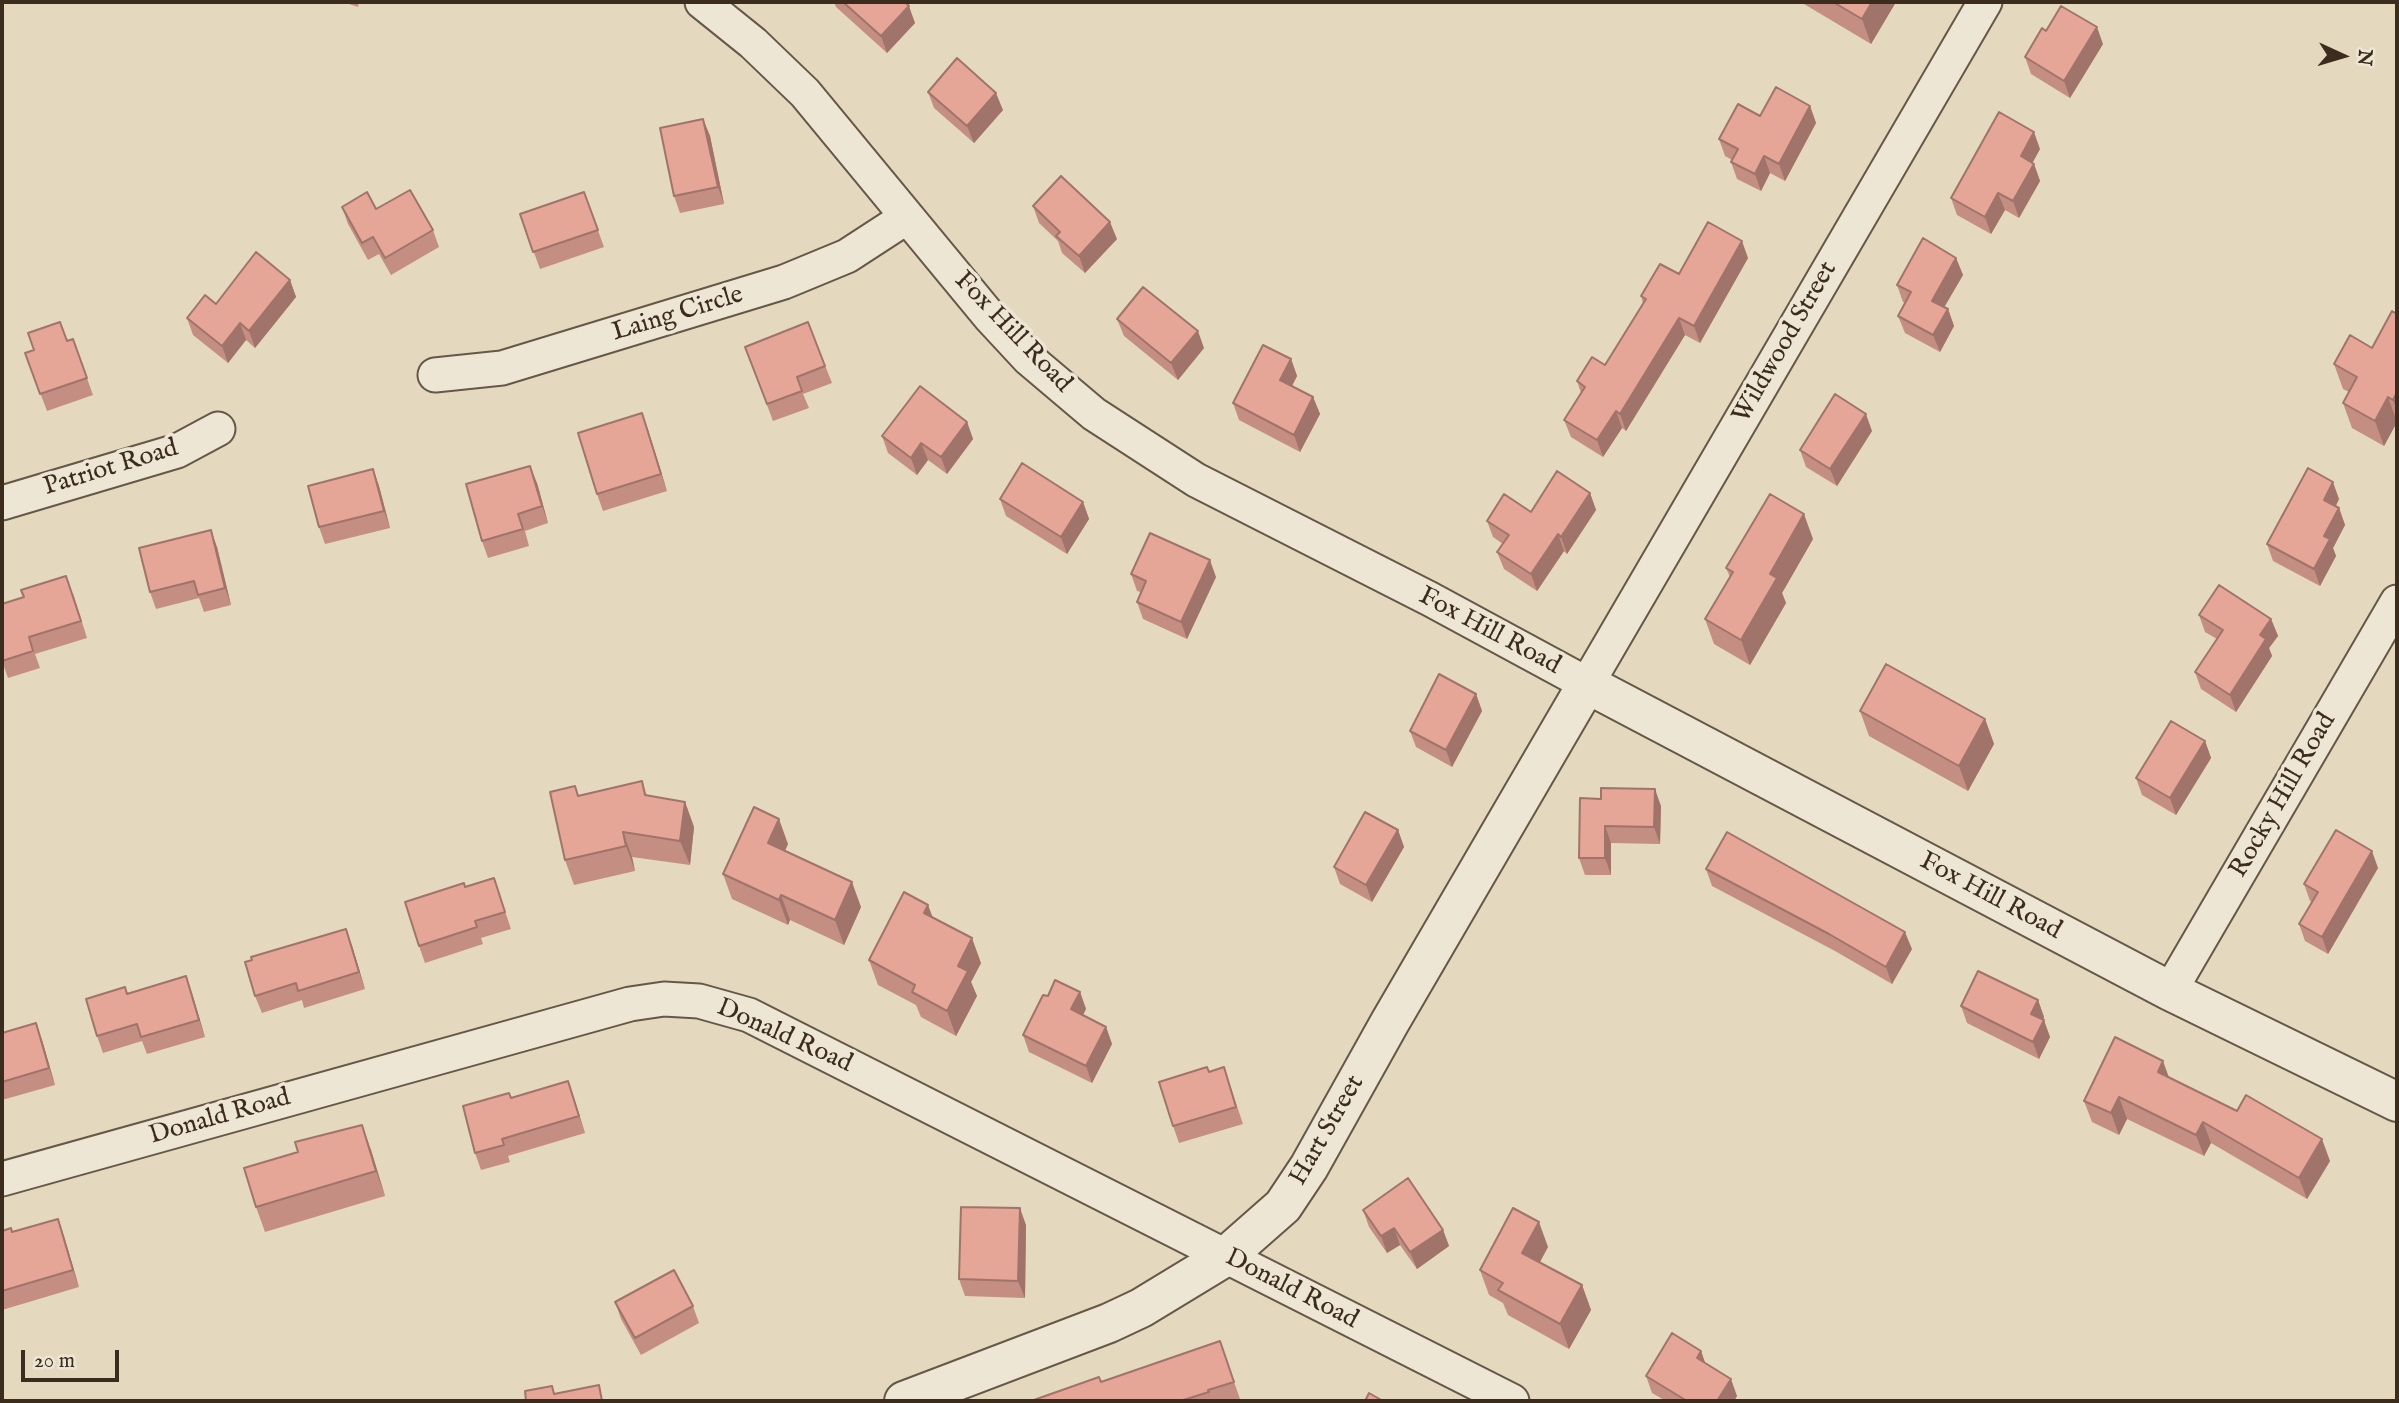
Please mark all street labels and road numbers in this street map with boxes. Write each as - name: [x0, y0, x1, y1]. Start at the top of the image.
- street label: Wildwood Street: [1727, 257, 1845, 429]
- street label: Fox Hill Road: [946, 266, 1078, 400]
- street label: Laing Circle: [609, 280, 747, 350]
- street label: Patriot Road: [40, 434, 182, 504]
- street label: Fox Hill Road: [1413, 582, 1565, 682]
- street label: Rocky Hill Road: [2224, 708, 2344, 884]
- street label: Fox Hill Road: [1914, 847, 2066, 947]
- street label: Donald Road: [711, 993, 857, 1081]
- street label: Hart Street: [1284, 1070, 1372, 1192]
- street label: Donald Road: [146, 1083, 294, 1153]
- street label: Donald Road: [1219, 1243, 1363, 1337]

